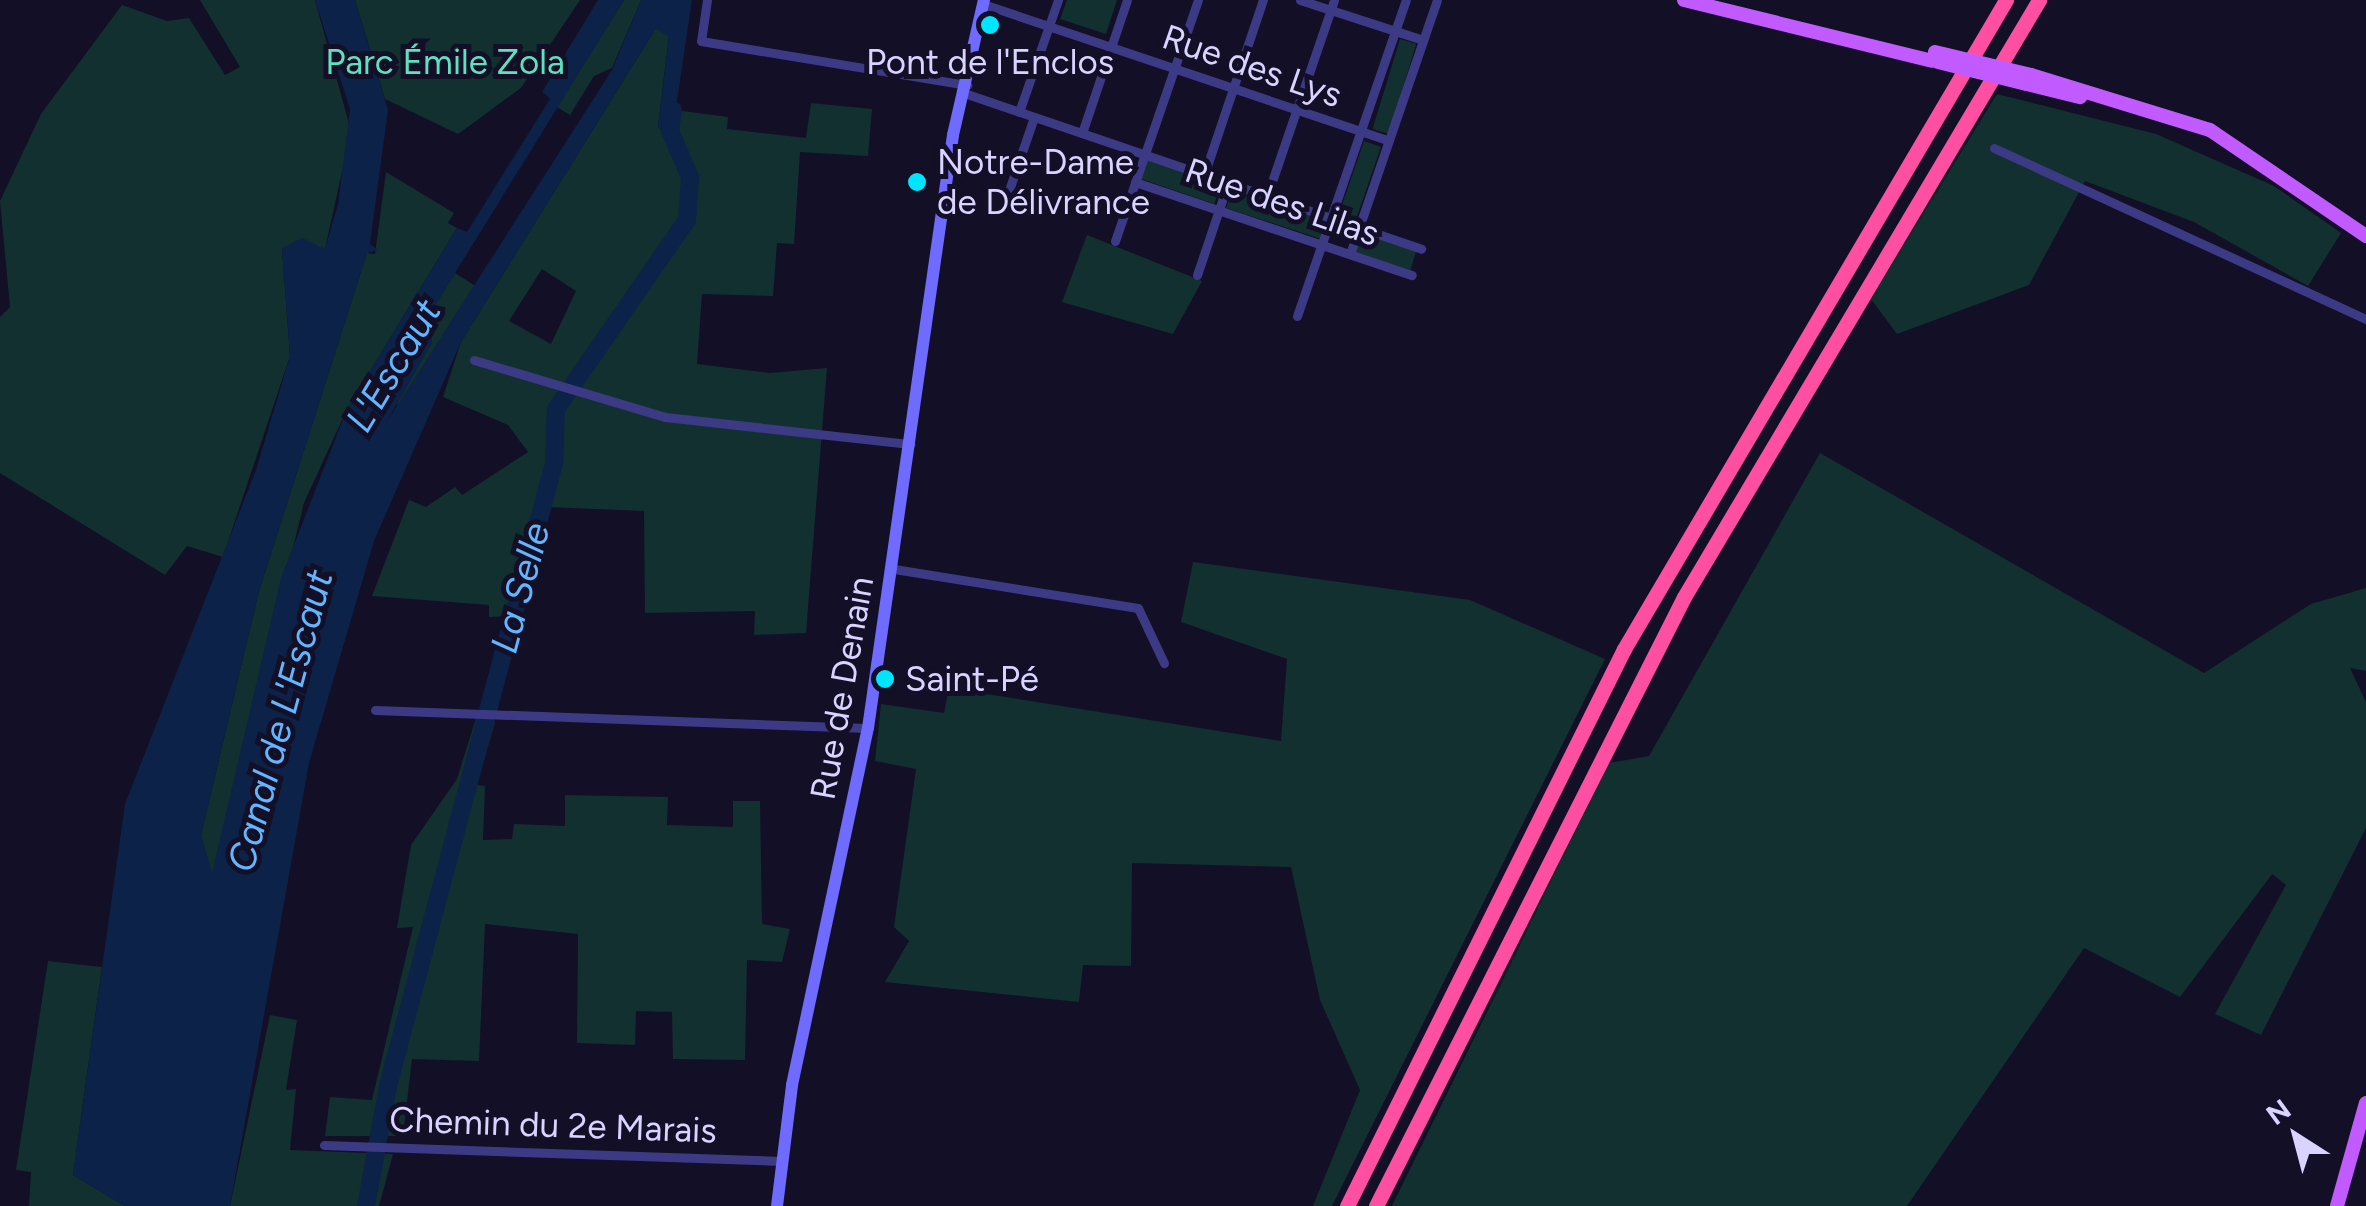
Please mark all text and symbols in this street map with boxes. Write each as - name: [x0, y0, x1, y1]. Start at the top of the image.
- marker: Pont de l'Enclos: [979, 14, 1001, 36]
- street label: Rue des Lys: [1157, 16, 1347, 116]
- park label: Parc Émile Zola: [325, 41, 565, 83]
- place label: Pont de l'Enclos: [866, 41, 1114, 83]
- place label: Notre-Dame de Délivrance: [937, 141, 1150, 223]
- street label: Rue des Lilas: [1180, 149, 1384, 255]
- marker: Notre-Dame de Délivrance: [906, 171, 928, 193]
- water label: L'Escaut: [337, 291, 451, 441]
- water label: La Selle: [482, 518, 560, 658]
- water label: Canal de L'Escaut: [219, 565, 343, 877]
- street label: Rue de Denain: [802, 573, 882, 803]
- place label: Saint-Pé: [905, 658, 1039, 700]
- marker: Saint-Pé: [874, 668, 896, 690]
- north arrow: [2246, 1086, 2346, 1186]
- text: N: [2260, 1092, 2297, 1132]
- street label: Chemin du 2e Marais: [389, 1098, 717, 1152]

